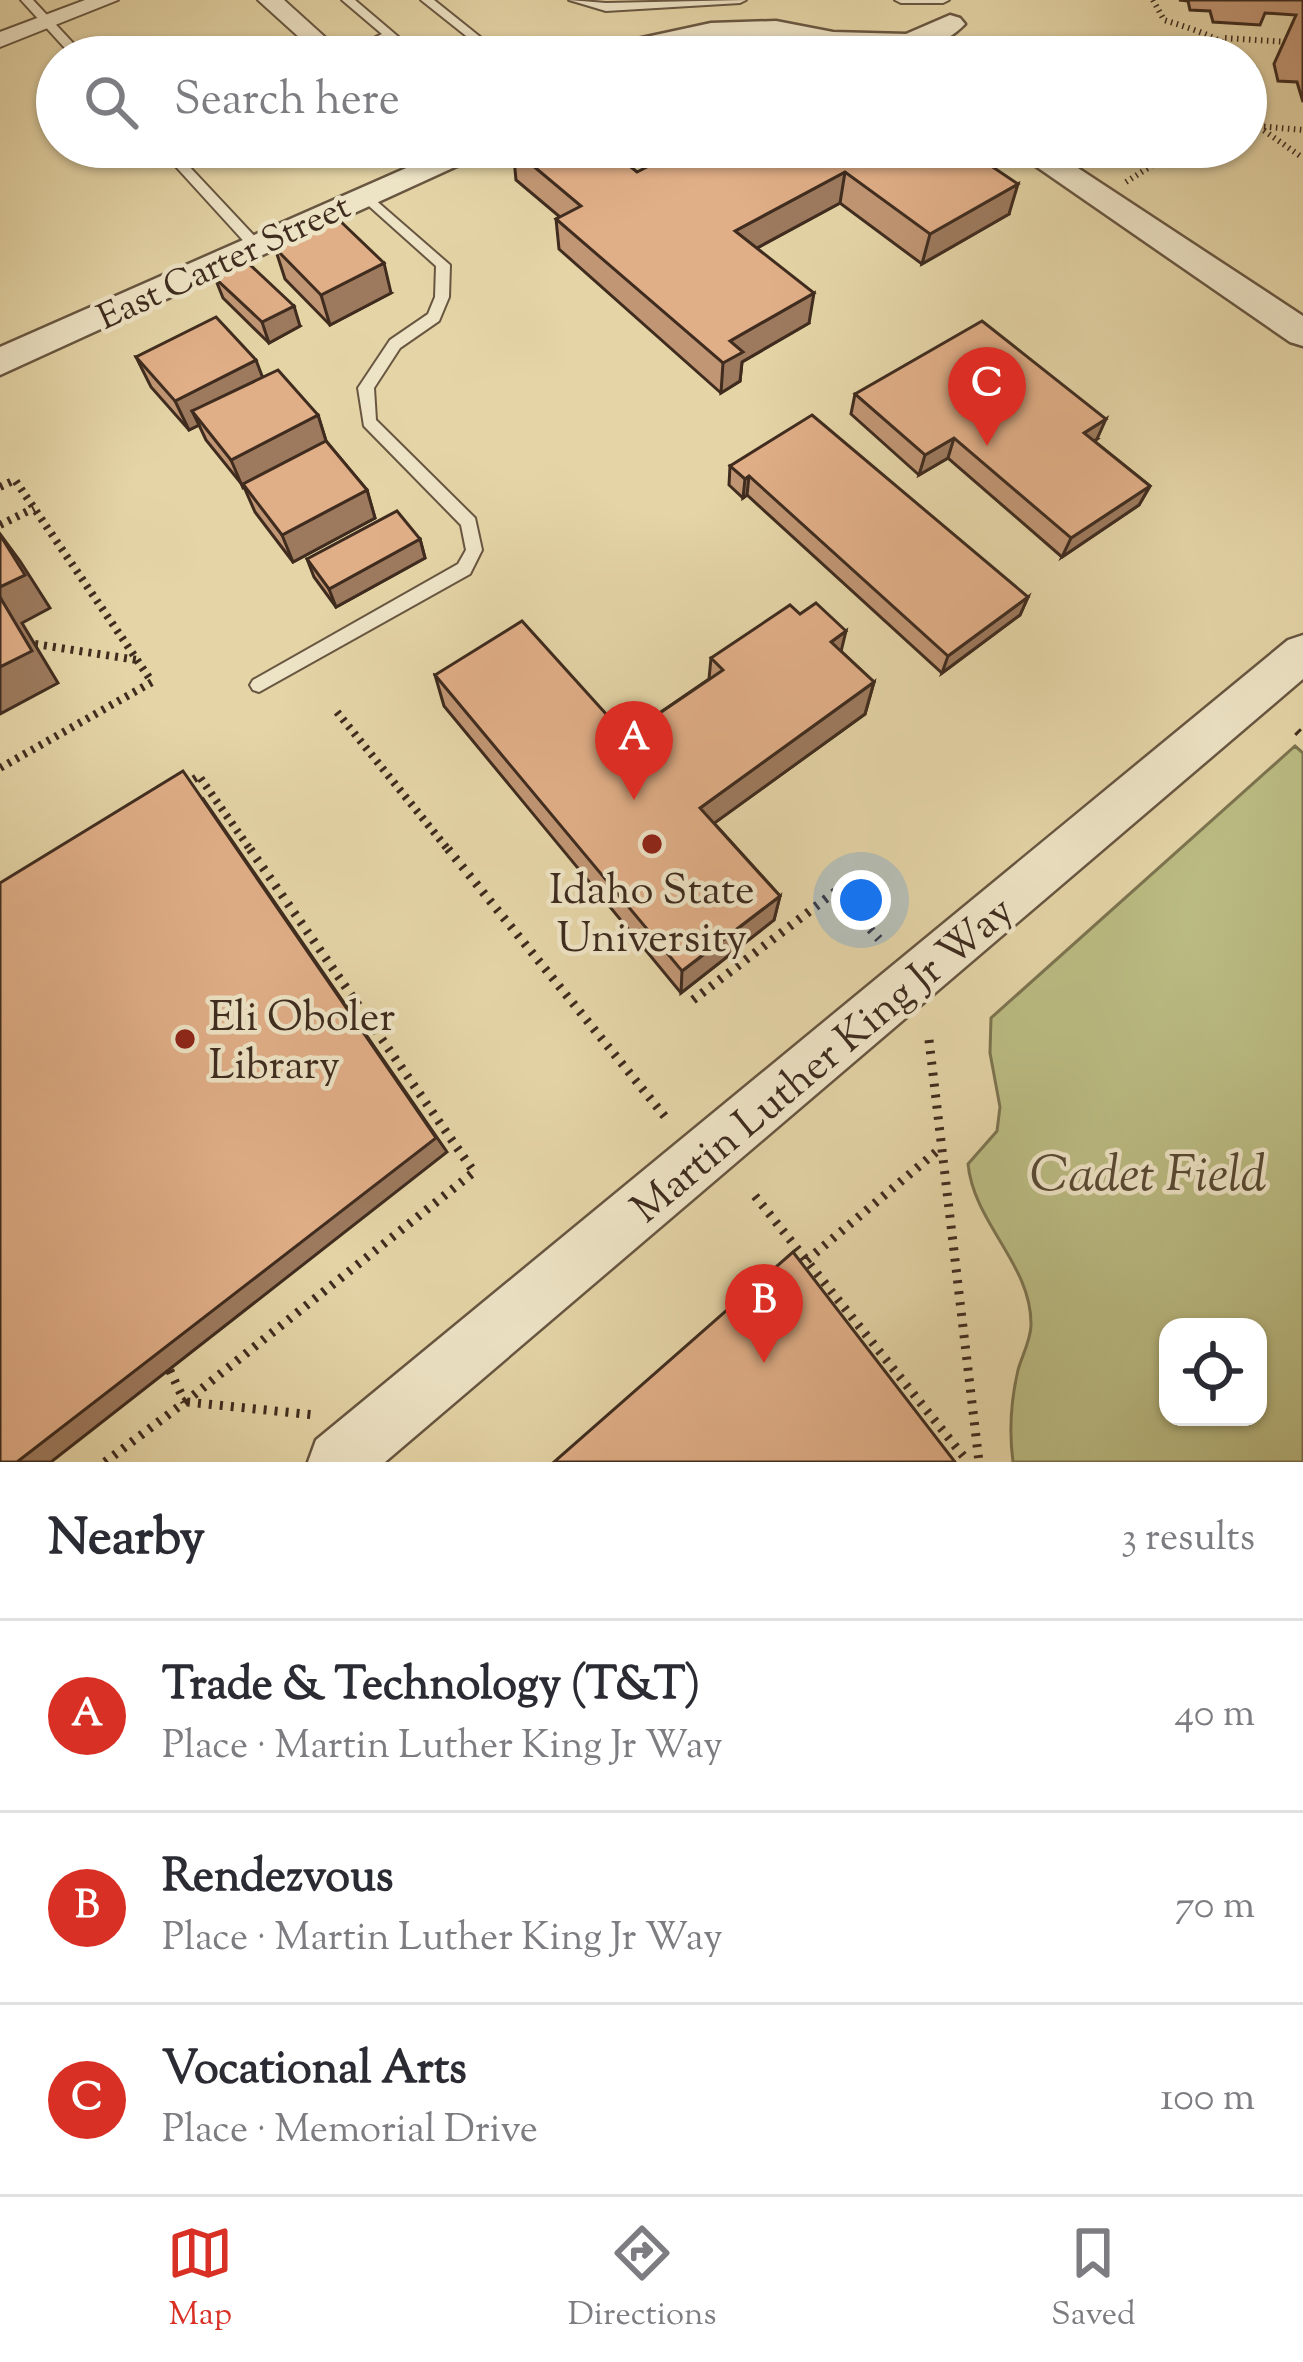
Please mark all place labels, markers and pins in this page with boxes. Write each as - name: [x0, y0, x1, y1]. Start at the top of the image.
- pin: C: [948, 347, 1026, 446]
- pin: A: [595, 701, 673, 800]
- marker: Idaho State University: [639, 831, 665, 857]
- place label: Idaho State University: [549, 863, 755, 971]
- place label: Eli Oboler Library: [209, 990, 395, 1098]
- marker: Eli Oboler Library: [172, 1026, 198, 1052]
- pin: B: [725, 1264, 803, 1363]

